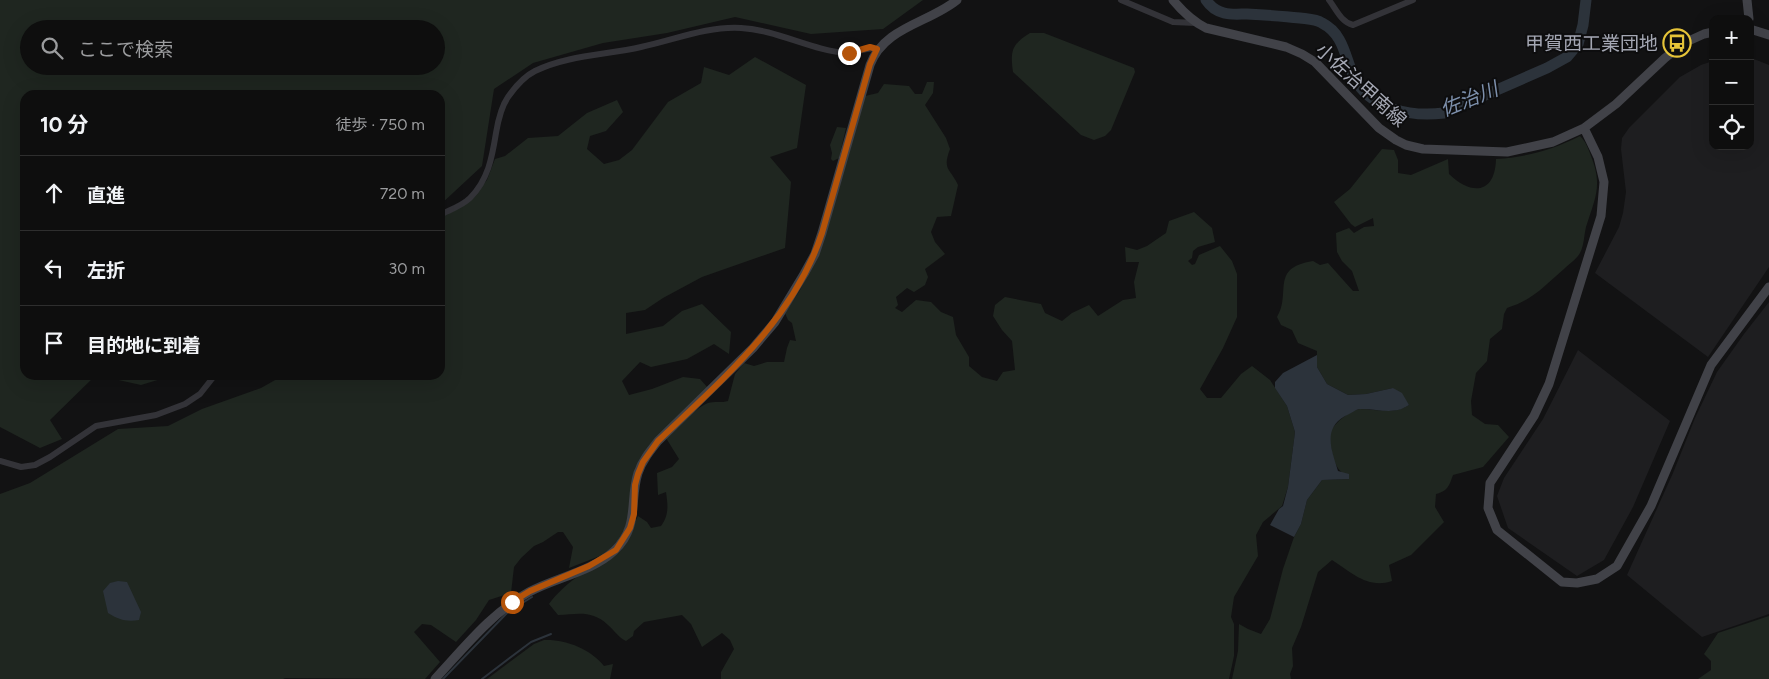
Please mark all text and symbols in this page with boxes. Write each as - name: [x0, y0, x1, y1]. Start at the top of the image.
- map controls: [1709, 15, 1754, 150]
- button: +: [1709, 15, 1754, 60]
- search box: [20, 20, 445, 75]
- bus stop icon: 甲賀西工業団地: [1662, 28, 1692, 58]
- place label: 甲賀西工業団地: [1525, 32, 1658, 55]
- icon: search: [38, 34, 66, 62]
- text: ここで検索: [78, 38, 173, 61]
- street label: 小佐治甲南線: [1311, 38, 1411, 132]
- route end: [838, 42, 861, 65]
- button: −: [1709, 60, 1754, 105]
- water label: 佐治川: [1437, 76, 1503, 121]
- button: locate: [1709, 105, 1754, 150]
- text: 10 分: [40, 112, 88, 137]
- text: 徒歩 · 750 m: [335, 115, 425, 134]
- icon: ahead: [40, 179, 68, 207]
- text: 直進: [87, 184, 125, 207]
- text: 720 m: [380, 184, 425, 203]
- icon: left: [40, 254, 68, 282]
- text: 左折: [87, 259, 125, 282]
- text: 30 m: [388, 259, 425, 278]
- icon: arrive: [40, 329, 68, 357]
- text: 目的地に到着: [87, 334, 201, 357]
- route start: [501, 591, 524, 614]

